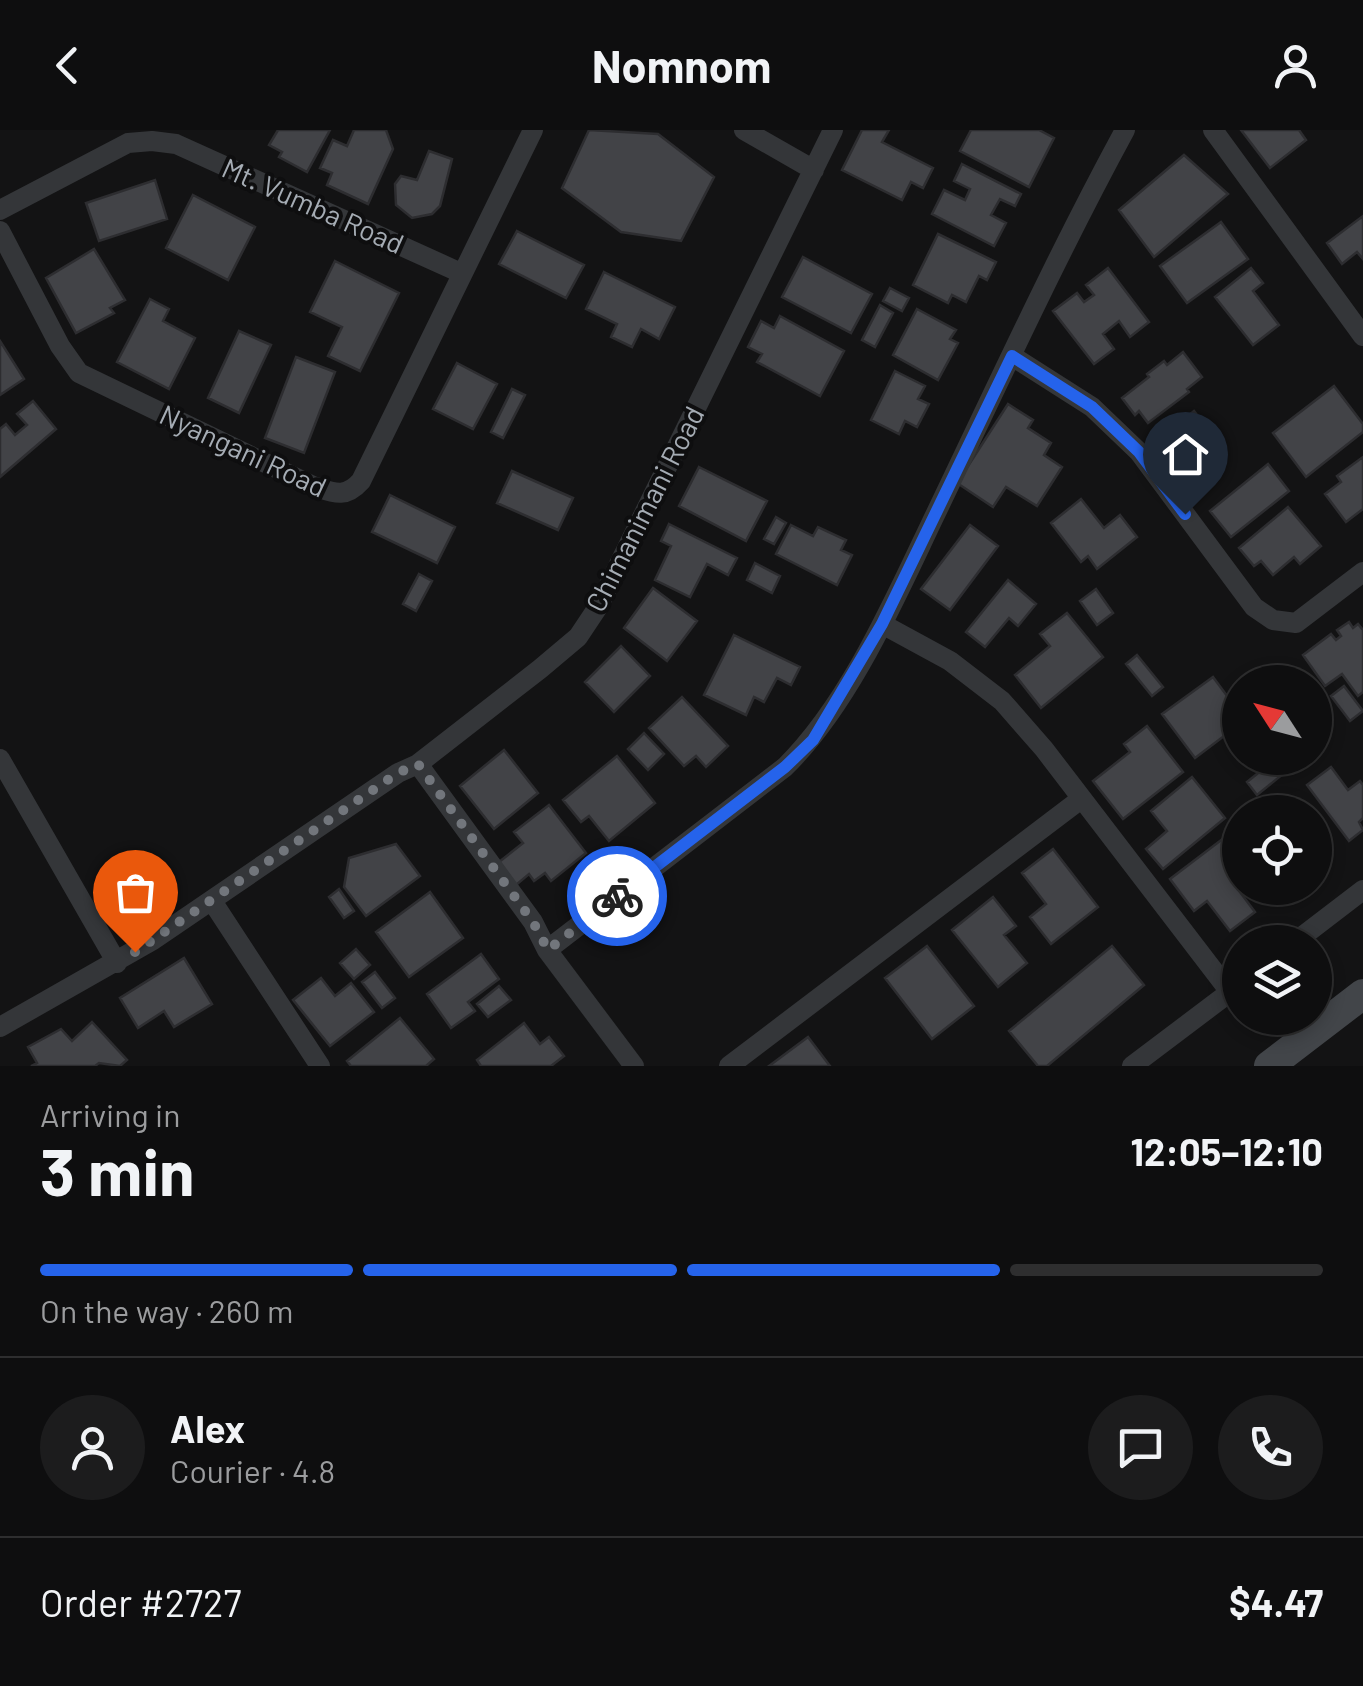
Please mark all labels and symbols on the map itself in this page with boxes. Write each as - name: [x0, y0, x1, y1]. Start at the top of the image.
- street label: Mt. Vumba Road: [217, 150, 409, 260]
- street label: Nyangani Road: [155, 397, 332, 504]
- street label: Chimanimani Road: [578, 400, 711, 617]
- pin: [1143, 412, 1228, 515]
- north arrow: [1222, 665, 1332, 775]
- courier: [567, 846, 667, 946]
- pin: [93, 850, 178, 953]

